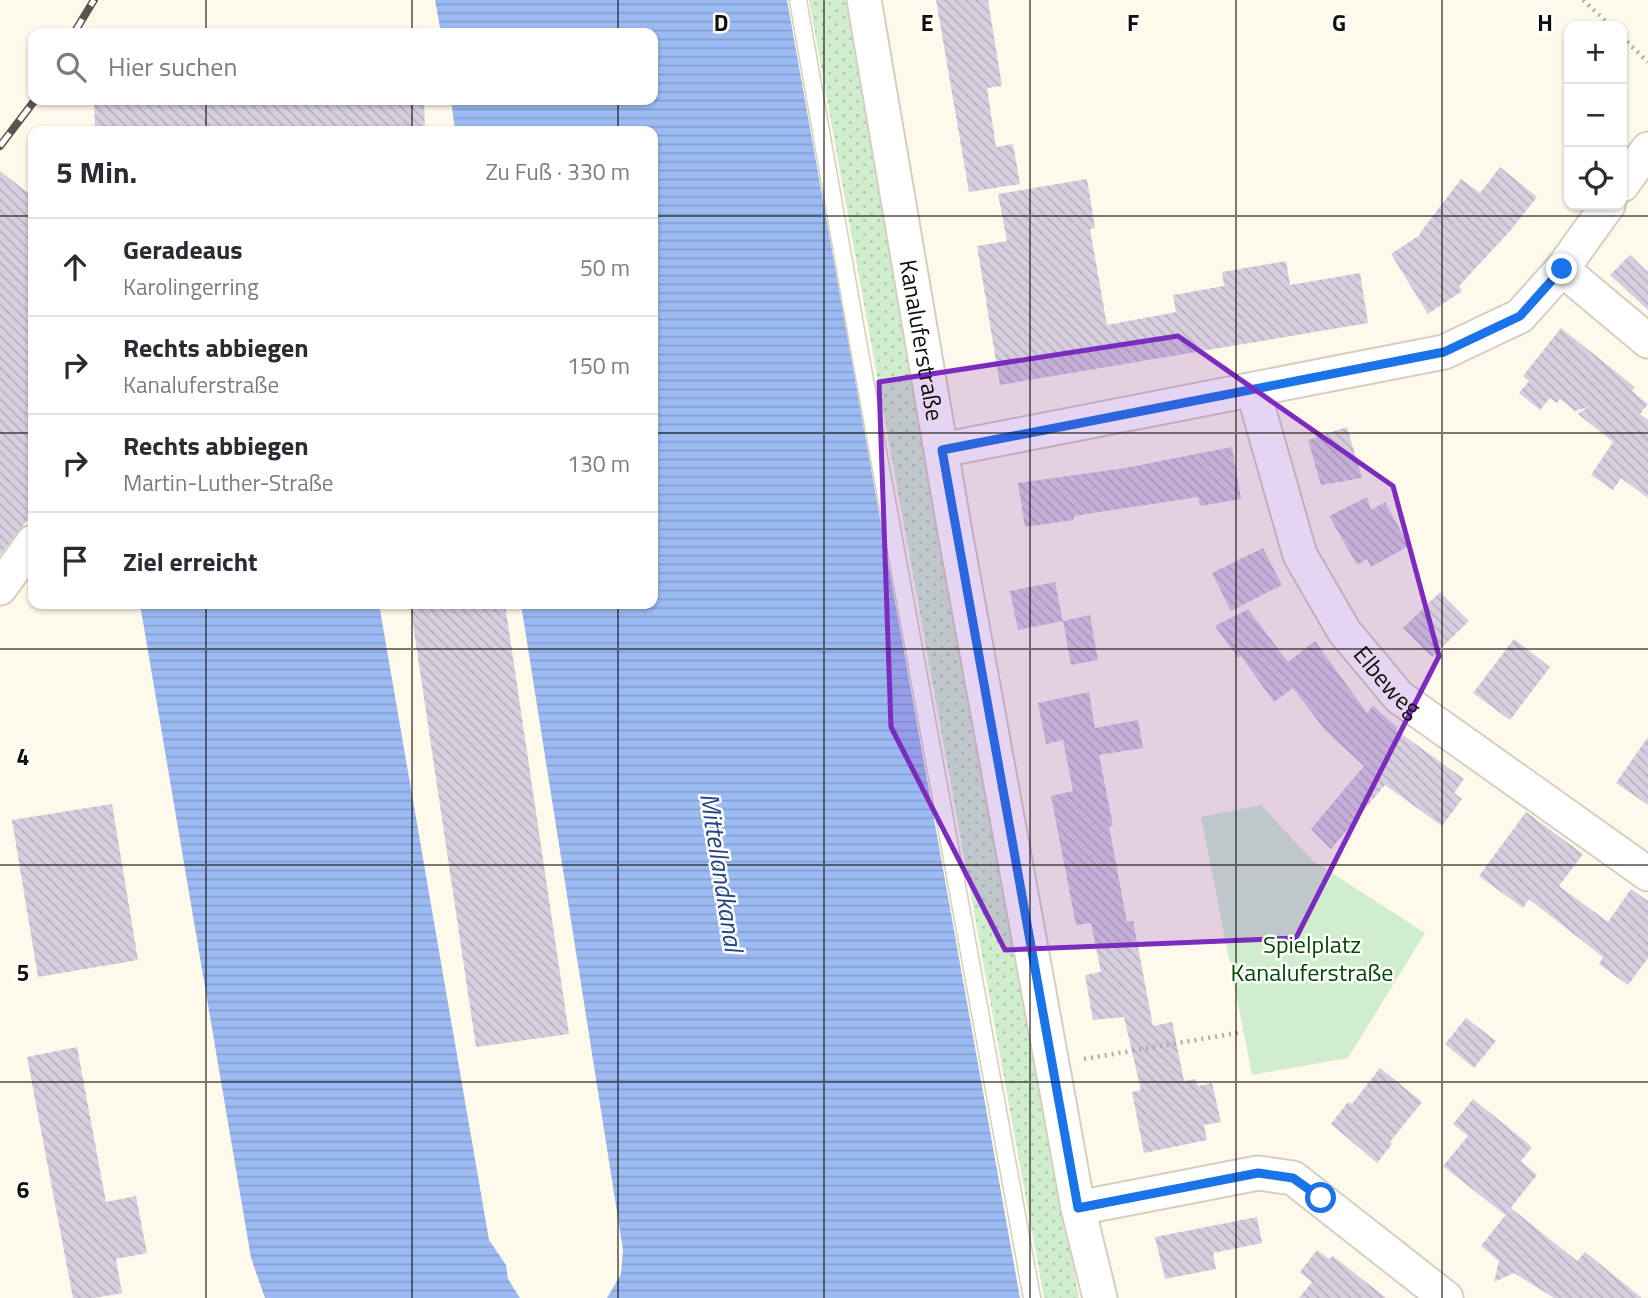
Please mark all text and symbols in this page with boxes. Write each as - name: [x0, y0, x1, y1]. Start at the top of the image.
- text: D: [714, 5, 728, 40]
- text: E: [921, 5, 933, 40]
- text: F: [1127, 5, 1139, 40]
- text: G: [1332, 5, 1346, 40]
- text: H: [1537, 5, 1553, 40]
- map controls: [1564, 21, 1627, 210]
- button: +: [1564, 21, 1627, 84]
- search box: [28, 28, 658, 105]
- text: Hier suchen: [108, 47, 237, 86]
- icon: search: [52, 48, 90, 86]
- button: −: [1564, 84, 1627, 147]
- button: locate: [1564, 147, 1627, 210]
- text: 5 Min.: [56, 149, 137, 195]
- text: Zu Fuß · 330 m: [486, 154, 630, 189]
- text: Geradeaus: [123, 230, 243, 269]
- icon: ahead: [56, 248, 94, 286]
- text: 50 m: [580, 250, 630, 285]
- route end: [1546, 253, 1577, 284]
- street label: Kanaluferstraße: [891, 257, 954, 423]
- text: Karolingerring: [123, 269, 259, 304]
- text: Rechts abbiegen: [123, 328, 309, 367]
- icon: right: [56, 346, 94, 384]
- text: 150 m: [567, 348, 630, 383]
- text: Kanaluferstraße: [123, 367, 279, 402]
- text: Rechts abbiegen: [123, 426, 309, 465]
- icon: right: [56, 444, 94, 482]
- text: 130 m: [567, 446, 630, 481]
- text: Martin-Luther-Straße: [123, 465, 333, 500]
- icon: arrive: [56, 542, 94, 580]
- text: Ziel erreicht: [123, 542, 258, 581]
- street label: Elbeweg: [1345, 638, 1429, 725]
- text: 4: [17, 739, 29, 774]
- water label: Mittellandkanal: [690, 790, 754, 957]
- park label: Spielplatz Kanaluferstraße: [1231, 926, 1393, 990]
- text: 5: [17, 955, 29, 990]
- text: 6: [17, 1172, 30, 1207]
- route start: [1305, 1182, 1336, 1213]

